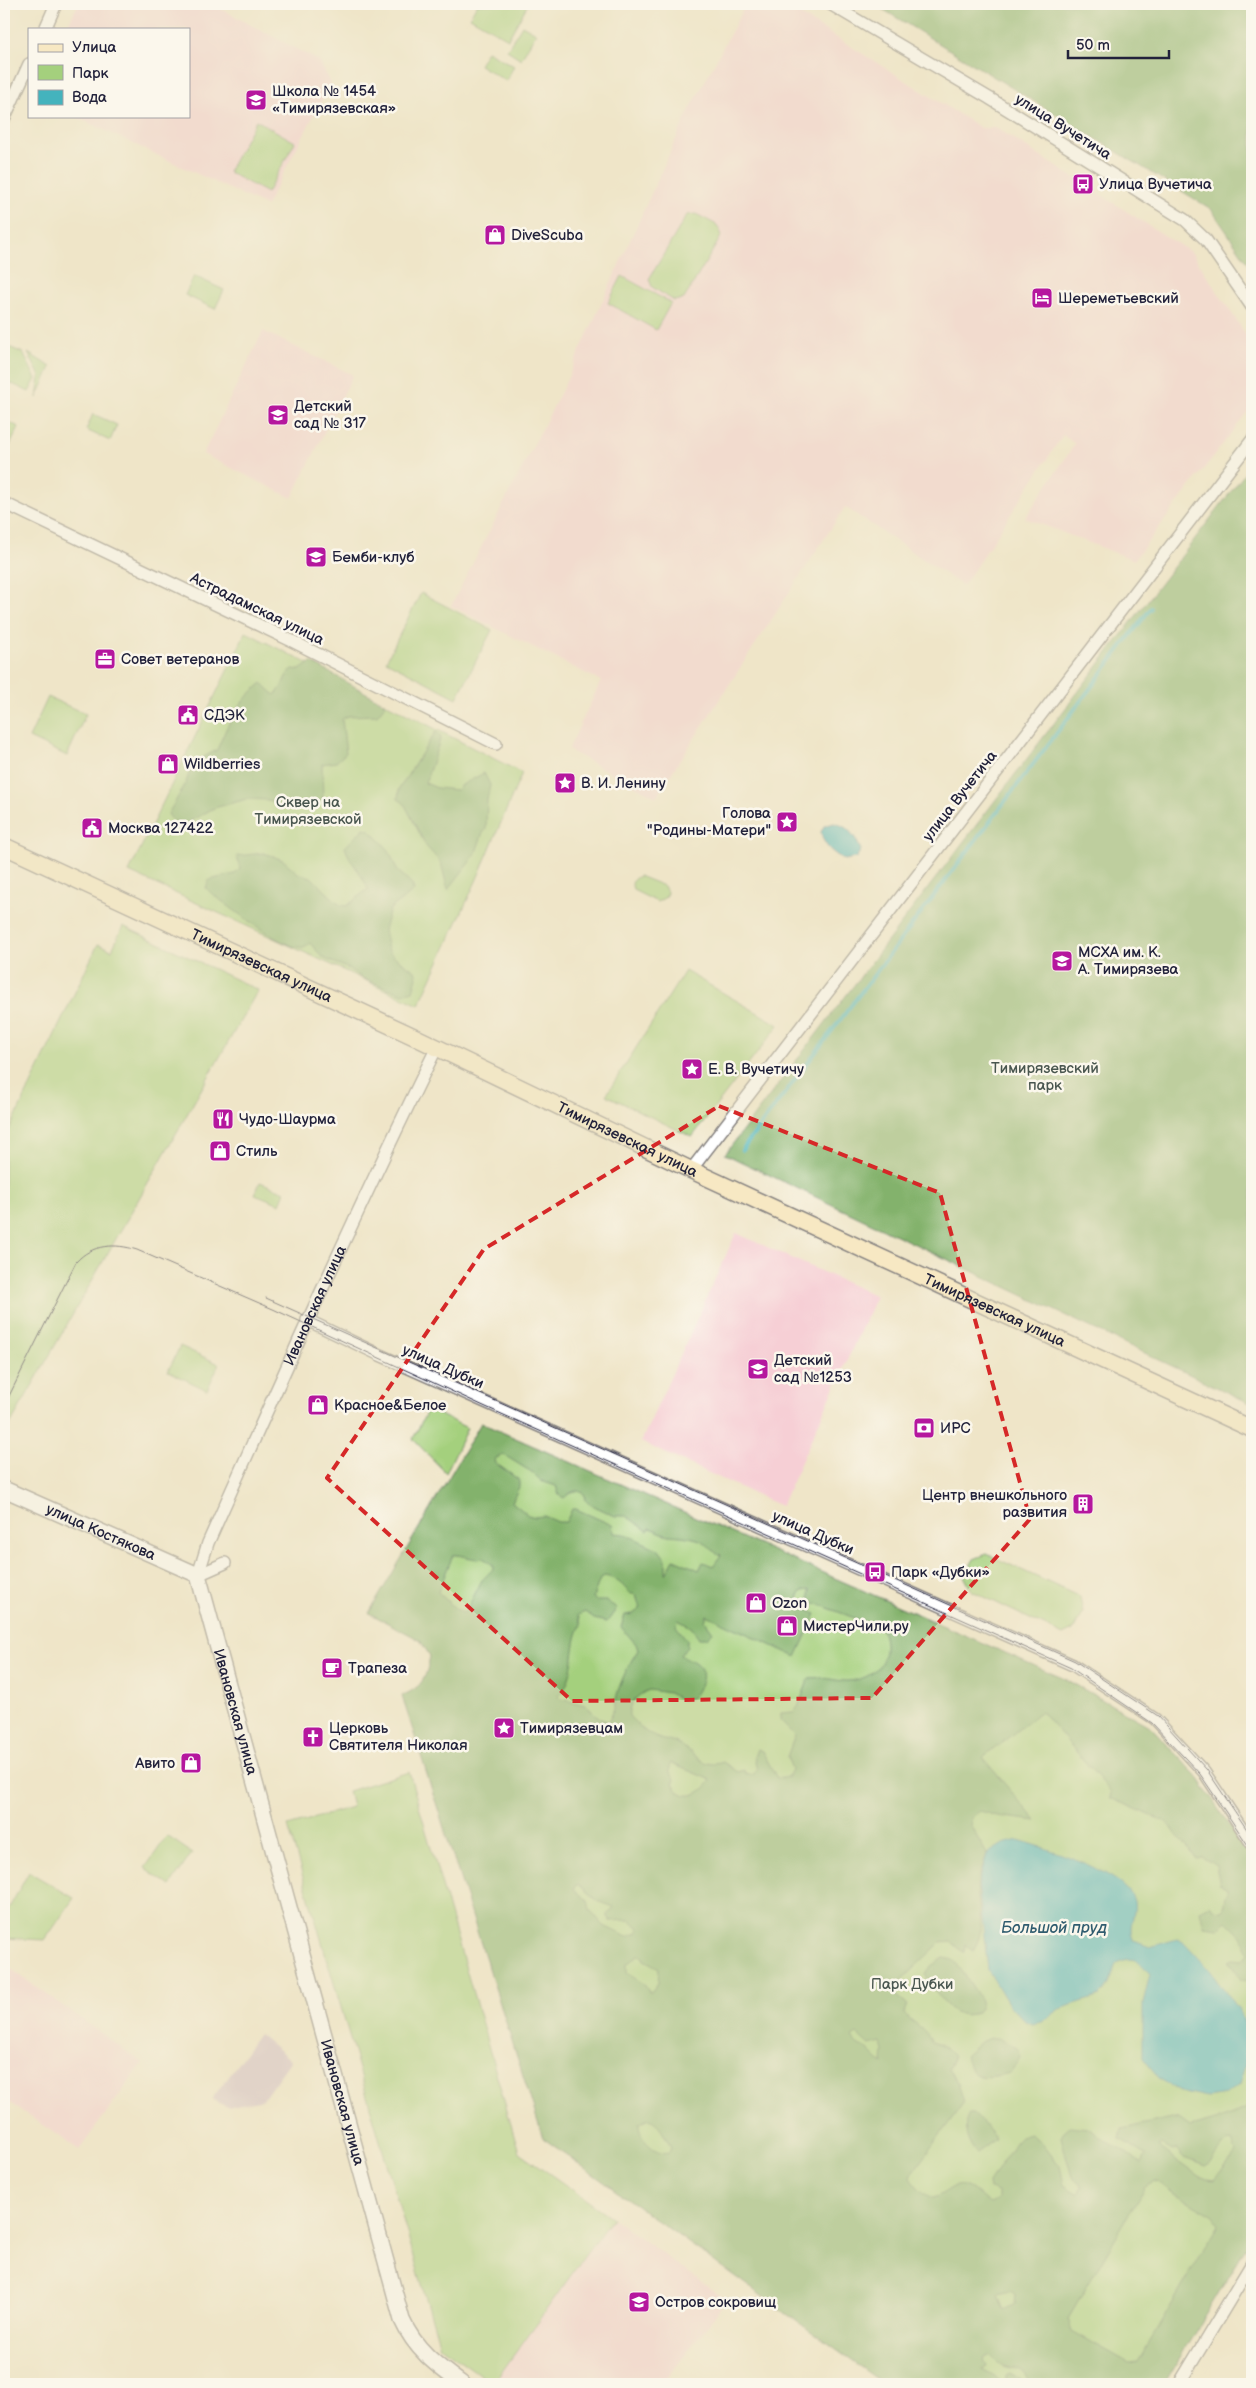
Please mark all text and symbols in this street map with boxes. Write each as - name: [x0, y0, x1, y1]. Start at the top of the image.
- legend: [28, 28, 190, 118]
- scale bar: [1068, 28, 1170, 60]
- text: 50 m: [1076, 36, 1110, 55]
- text: Улица: [72, 38, 117, 57]
- text: Парк: [72, 64, 109, 83]
- place label: Школа № 1454 «Тимирязевская»: [272, 82, 396, 118]
- text: Вода: [72, 88, 107, 107]
- school or university icon: Школа № 1454 «Тимирязевская»: [244, 88, 268, 112]
- street label: улица Вучетича: [1011, 90, 1115, 164]
- bus stop icon: Улица Вучетича: [1071, 172, 1095, 196]
- place label: Улица Вучетича: [1099, 175, 1212, 194]
- shop icon: DiveScuba: [483, 223, 507, 247]
- place label: DiveScuba: [511, 226, 583, 245]
- hotel icon: Шереметьевский: [1030, 286, 1054, 310]
- place label: Шереметьевский: [1058, 289, 1179, 308]
- place label: Детский сад № 317: [294, 397, 367, 433]
- school or university icon: Детский сад № 317: [266, 403, 290, 427]
- school or university icon: Бемби-клуб: [304, 545, 328, 569]
- place label: Бемби-клуб: [332, 548, 414, 567]
- street label: Астрадамская улица: [186, 568, 327, 650]
- office icon: Совет ветеранов: [93, 647, 117, 671]
- place label: Совет ветеранов: [121, 650, 239, 669]
- public building icon: СДЭК: [176, 703, 200, 727]
- place label: СДЭК: [204, 706, 245, 725]
- street label: улица Вучетича: [919, 747, 1001, 845]
- shop icon: Wildberries: [156, 752, 180, 776]
- place label: Wildberries: [184, 755, 261, 774]
- place icon: В. И. Ленину: [553, 771, 577, 795]
- place label: В. И. Ленину: [581, 774, 666, 793]
- park label: Сквер на Тимирязевской: [254, 793, 362, 829]
- place label: Голова "Родины-Матери": [647, 804, 771, 840]
- place icon: Голова "Родины-Матери": [775, 810, 799, 834]
- public building icon: Москва 127422: [80, 816, 104, 840]
- place label: Москва 127422: [108, 819, 213, 838]
- street label: Тимирязевская улица: [188, 925, 335, 1007]
- place label: МСХА им. К. А. Тимирязева: [1077, 943, 1179, 979]
- school or university icon: МСХА им. К. А. Тимирязева: [1050, 949, 1074, 973]
- place icon: Е. В. Вучетичу: [680, 1057, 704, 1081]
- park label: Тимирязевский парк: [991, 1059, 1099, 1095]
- place label: Е. В. Вучетичу: [708, 1060, 804, 1079]
- street label: Тимирязевская улица: [554, 1097, 701, 1181]
- restaurant icon: Чудо-Шаурма: [211, 1107, 235, 1131]
- place label: Чудо-Шаурма: [239, 1110, 336, 1129]
- shop icon: Стиль: [208, 1139, 232, 1163]
- place label: Стиль: [236, 1142, 278, 1161]
- street label: Ивановская улица: [279, 1242, 351, 1369]
- street label: Тимирязевская улица: [921, 1269, 1068, 1351]
- street label: улица Дубки: [399, 1340, 487, 1394]
- place label: Детский сад №1253: [774, 1351, 852, 1387]
- school or university icon: Детский сад №1253: [746, 1357, 770, 1381]
- shop icon: Красное&Белое: [306, 1393, 330, 1417]
- place label: Красное&Белое: [334, 1396, 446, 1415]
- bank icon: ИРС: [912, 1416, 936, 1440]
- place label: ИРС: [940, 1419, 971, 1438]
- place label: Центр внешкольного развития: [922, 1486, 1067, 1522]
- building icon: Центр внешкольного развития: [1071, 1492, 1095, 1516]
- street label: улица Костякова: [43, 1499, 159, 1565]
- street label: улица Дубки: [769, 1506, 857, 1560]
- bus stop icon: Парк «Дубки»: [863, 1560, 887, 1584]
- place label: Парк «Дубки»: [891, 1563, 990, 1582]
- shop icon: Ozon: [744, 1591, 768, 1615]
- place label: Ozon: [772, 1594, 807, 1613]
- shop icon: МистерЧили.ру: [775, 1614, 799, 1638]
- place label: МистерЧили.ру: [803, 1617, 909, 1636]
- street label: Ивановская улица: [209, 1647, 262, 1777]
- cafe icon: Трапеза: [320, 1656, 344, 1680]
- place label: Трапеза: [348, 1659, 407, 1678]
- place icon: Тимирязевцам: [492, 1716, 516, 1740]
- place label: Церковь Святителя Николая: [329, 1719, 468, 1755]
- place label: Тимирязевцам: [520, 1719, 623, 1738]
- church icon: Церковь Святителя Николая: [301, 1725, 325, 1749]
- shop icon: Авито: [179, 1751, 203, 1775]
- place label: Авито: [134, 1754, 175, 1773]
- water label: Большой пруд: [1001, 1919, 1107, 1938]
- park label: Парк Дубки: [871, 1975, 953, 1994]
- street label: Ивановская улица: [316, 2037, 369, 2168]
- school or university icon: Остров сокровищ: [627, 2290, 651, 2314]
- place label: Остров сокровищ: [655, 2293, 776, 2312]

